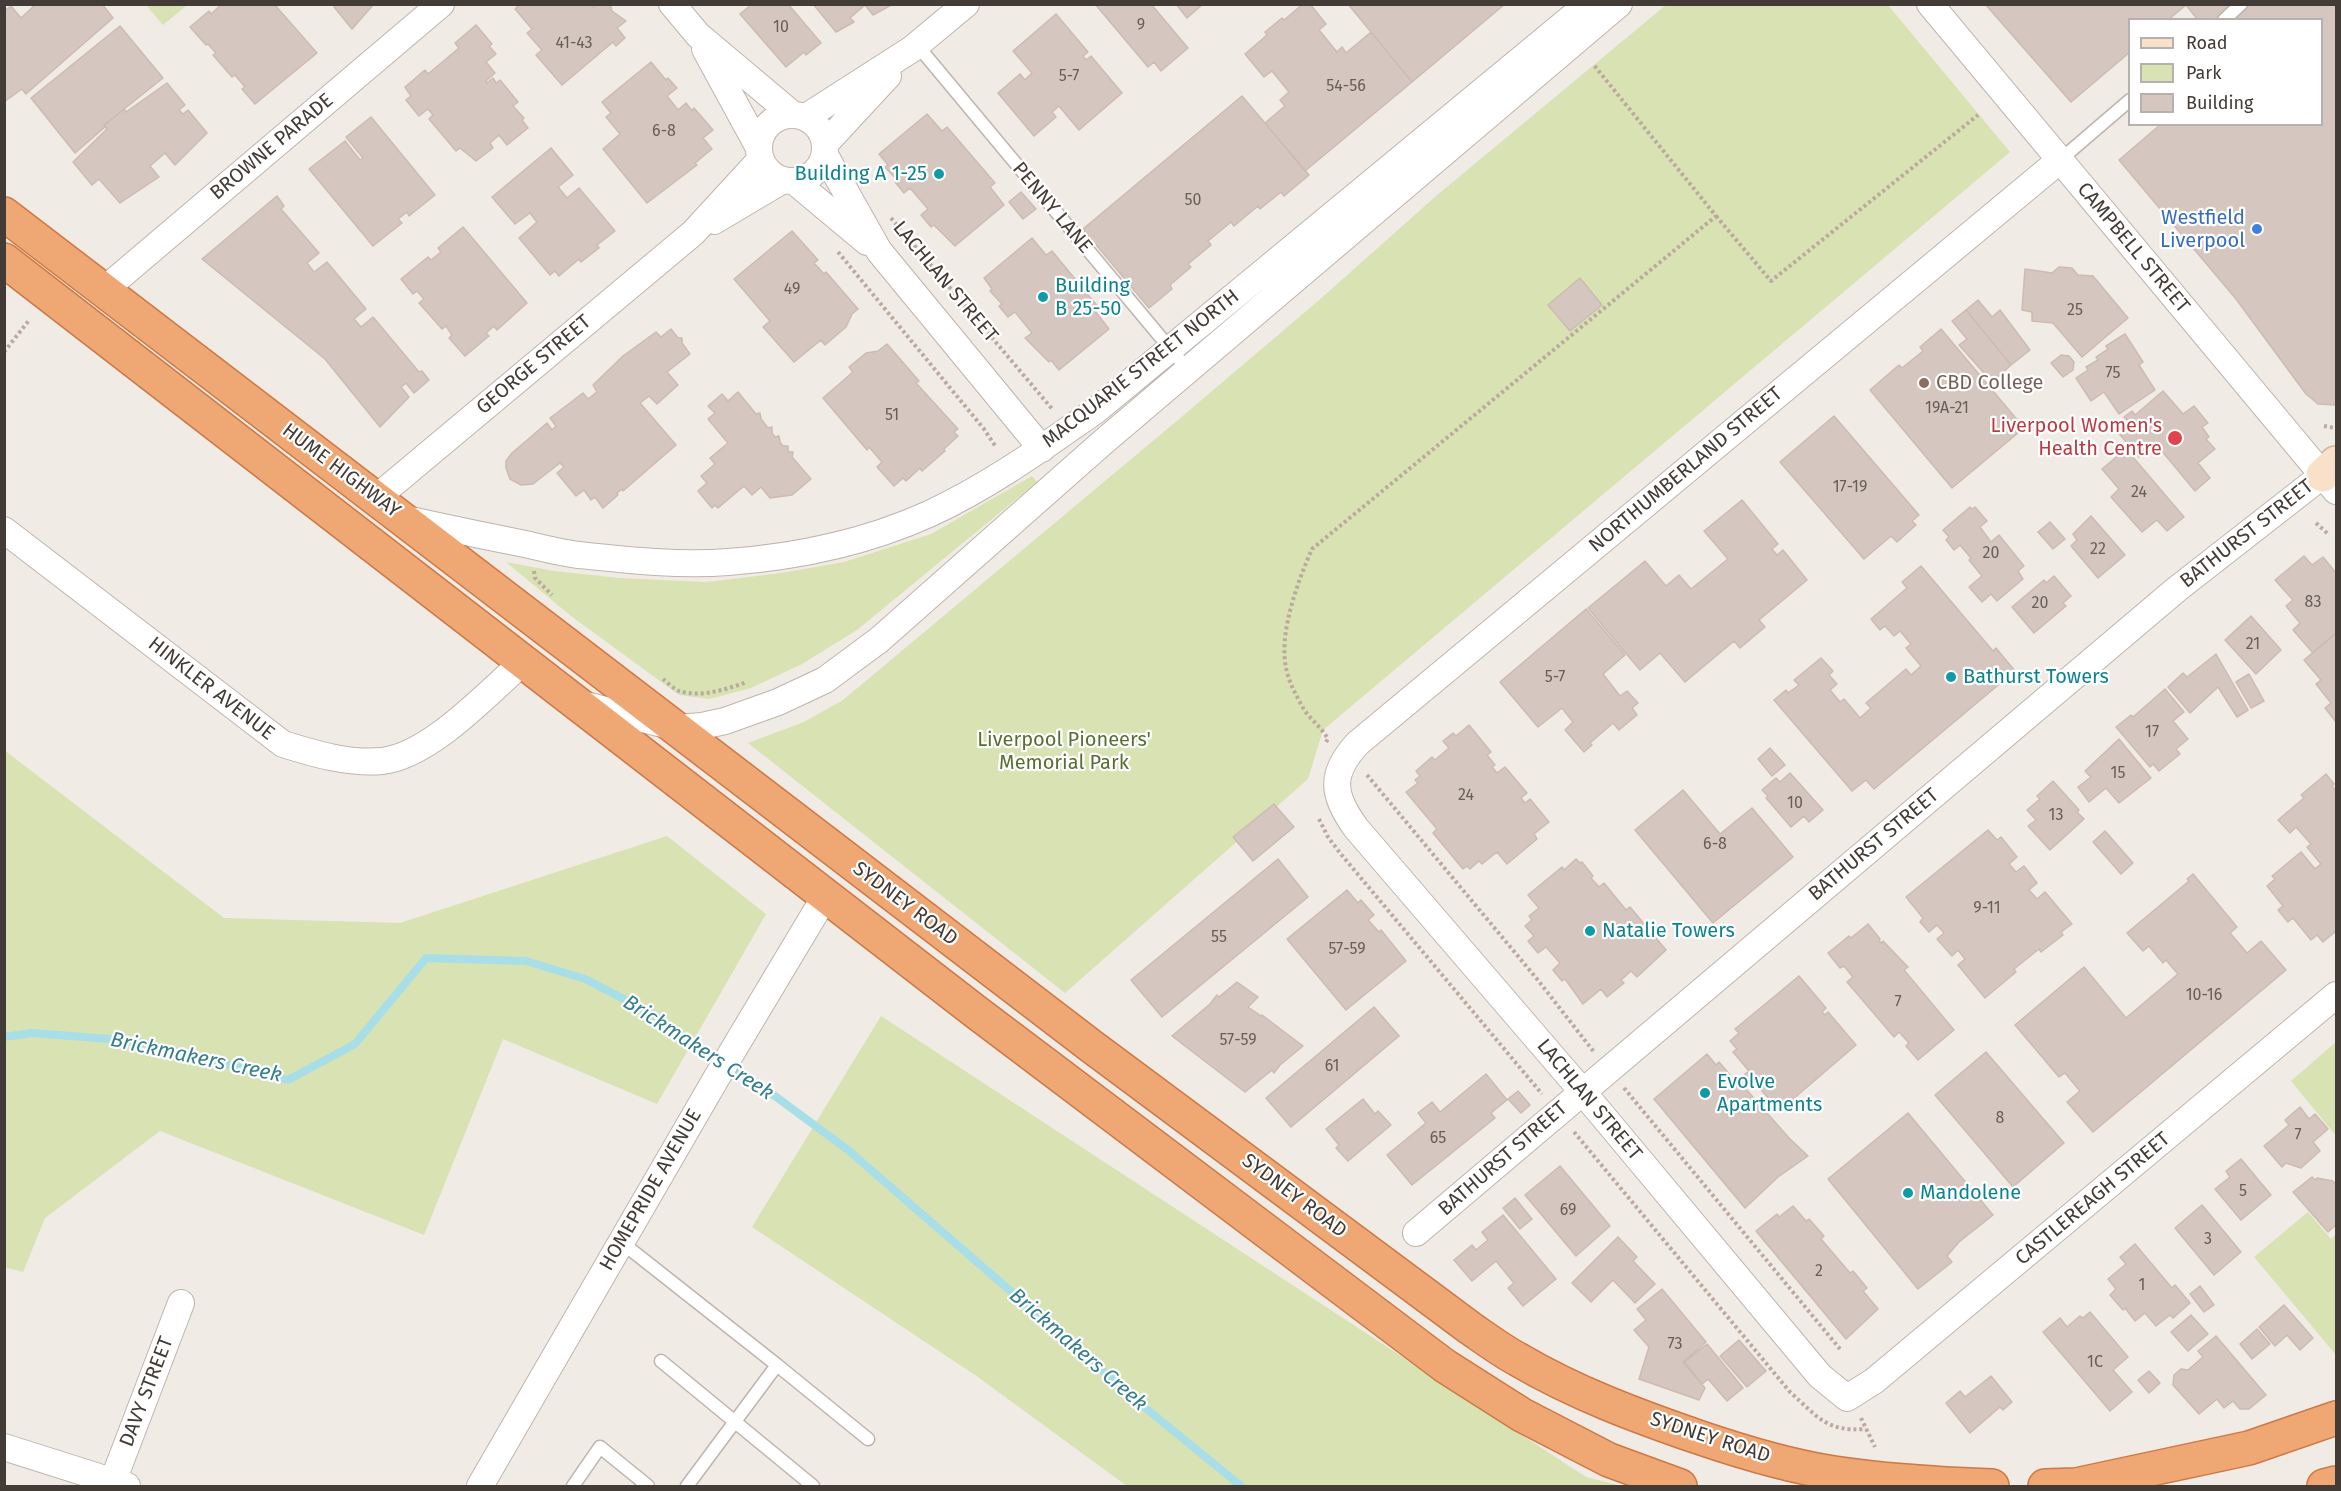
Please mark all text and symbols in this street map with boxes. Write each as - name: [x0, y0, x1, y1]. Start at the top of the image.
- house number: 9: [1137, 16, 1145, 36]
- house number: 10: [773, 18, 789, 38]
- legend: [2128, 18, 2323, 126]
- text: Road: [2186, 32, 2228, 54]
- house number: 41-43: [555, 34, 593, 54]
- text: Park: [2186, 62, 2221, 84]
- house number: 5-7: [1059, 67, 1079, 87]
- house number: 54-56: [1326, 77, 1366, 97]
- street label: BROWNE PARADE: [206, 89, 338, 205]
- text: Building: [2186, 92, 2253, 114]
- house number: 6-8: [652, 122, 676, 142]
- street label: PENNY LANE: [1007, 157, 1097, 259]
- place label: Building A 1-25: [795, 162, 927, 186]
- marker: Building A 1-25: [932, 167, 946, 181]
- street label: CAMPBELL STREET: [2072, 178, 2194, 318]
- house number: 50: [1185, 191, 1201, 211]
- place label: Westfield Liverpool: [2160, 206, 2245, 253]
- street label: LACHLAN STREET: [887, 216, 1003, 348]
- marker: Westfield Liverpool: [2250, 222, 2264, 236]
- place label: Building B 25-50: [1055, 274, 1130, 321]
- house number: 49: [784, 280, 800, 300]
- street label: MACQUARIE STREET NORTH: [1038, 285, 1244, 453]
- marker: Building B 25-50: [1036, 290, 1050, 304]
- house number: 25: [2067, 301, 2083, 321]
- street label: GEORGE STREET: [472, 310, 596, 420]
- house number: 75: [2106, 364, 2120, 384]
- place label: CBD College: [1936, 371, 2044, 395]
- marker: CBD College: [1917, 376, 1931, 390]
- street label: NORTHUMBERLAND STREET: [1585, 382, 1787, 558]
- house number: 19A-21: [1925, 399, 1969, 419]
- house number: 51: [885, 406, 899, 426]
- place label: Liverpool Women's Health Centre: [1991, 414, 2162, 461]
- street label: HUME HIGHWAY: [277, 419, 405, 523]
- marker: Liverpool Women's Health Centre: [2166, 429, 2184, 447]
- street label: BATHURST STREET: [2176, 475, 2318, 593]
- house number: 17-19: [1833, 478, 1867, 498]
- house number: 24: [2131, 483, 2147, 503]
- house number: 22: [2090, 540, 2106, 560]
- house number: 20: [1983, 544, 1999, 564]
- house number: 83: [2305, 593, 2321, 613]
- house number: 20: [2032, 594, 2048, 614]
- street label: HINKLER AVENUE: [143, 632, 279, 746]
- house number: 21: [2246, 635, 2260, 655]
- place label: Bathurst Towers: [1963, 665, 2109, 689]
- house number: 5-7: [1545, 668, 1565, 688]
- marker: Bathurst Towers: [1944, 670, 1958, 684]
- house number: 17: [2145, 723, 2159, 743]
- park label: Liverpool Pioneers' Memorial Park: [977, 728, 1151, 775]
- house number: 15: [2111, 764, 2125, 784]
- street label: BATHURST STREET: [1804, 784, 1944, 906]
- house number: 24: [1458, 786, 1474, 806]
- house number: 10: [1787, 794, 1803, 814]
- house number: 13: [2049, 806, 2063, 826]
- house number: 6-8: [1703, 835, 1727, 855]
- street label: SYDNEY ROAD: [848, 857, 962, 951]
- house number: 9-11: [1973, 899, 2001, 919]
- place label: Natalie Towers: [1602, 919, 1735, 943]
- marker: Natalie Towers: [1583, 924, 1597, 938]
- house number: 55: [1211, 928, 1227, 948]
- house number: 57-59: [1328, 940, 1366, 960]
- house number: 10-16: [2186, 986, 2222, 1006]
- water label: Brickmakers Creek: [618, 990, 778, 1106]
- house number: 7: [1894, 993, 1902, 1013]
- water label: Brickmakers Creek: [108, 1028, 284, 1088]
- house number: 57-59: [1219, 1031, 1257, 1051]
- street label: LACHLAN STREET: [1531, 1034, 1647, 1166]
- house number: 61: [1325, 1057, 1339, 1077]
- place label: Evolve Apartments: [1717, 1070, 1822, 1117]
- marker: Evolve Apartments: [1698, 1086, 1712, 1100]
- street label: BATHURST STREET: [1434, 1097, 1572, 1221]
- street label: HOMEPRIDE AVENUE: [595, 1105, 707, 1275]
- house number: 8: [1996, 1109, 2004, 1129]
- house number: 7: [2294, 1126, 2302, 1146]
- street label: CASTLEREAGH STREET: [2011, 1127, 2175, 1271]
- house number: 65: [1430, 1129, 1446, 1149]
- street label: SYDNEY ROAD: [1237, 1149, 1351, 1243]
- place label: Mandolene: [1920, 1181, 2021, 1205]
- house number: 5: [2239, 1182, 2247, 1202]
- marker: Mandolene: [1901, 1186, 1915, 1200]
- house number: 69: [1560, 1201, 1576, 1221]
- house number: 3: [2204, 1230, 2212, 1250]
- house number: 2: [1815, 1262, 1823, 1282]
- house number: 1: [2139, 1276, 2145, 1296]
- water label: Brickmakers Creek: [1004, 1283, 1152, 1417]
- street label: DAVY STREET: [115, 1334, 179, 1450]
- house number: 73: [1668, 1335, 1682, 1355]
- house number: 1C: [2087, 1353, 2103, 1373]
- street label: SYDNEY ROAD: [1647, 1407, 1773, 1469]

